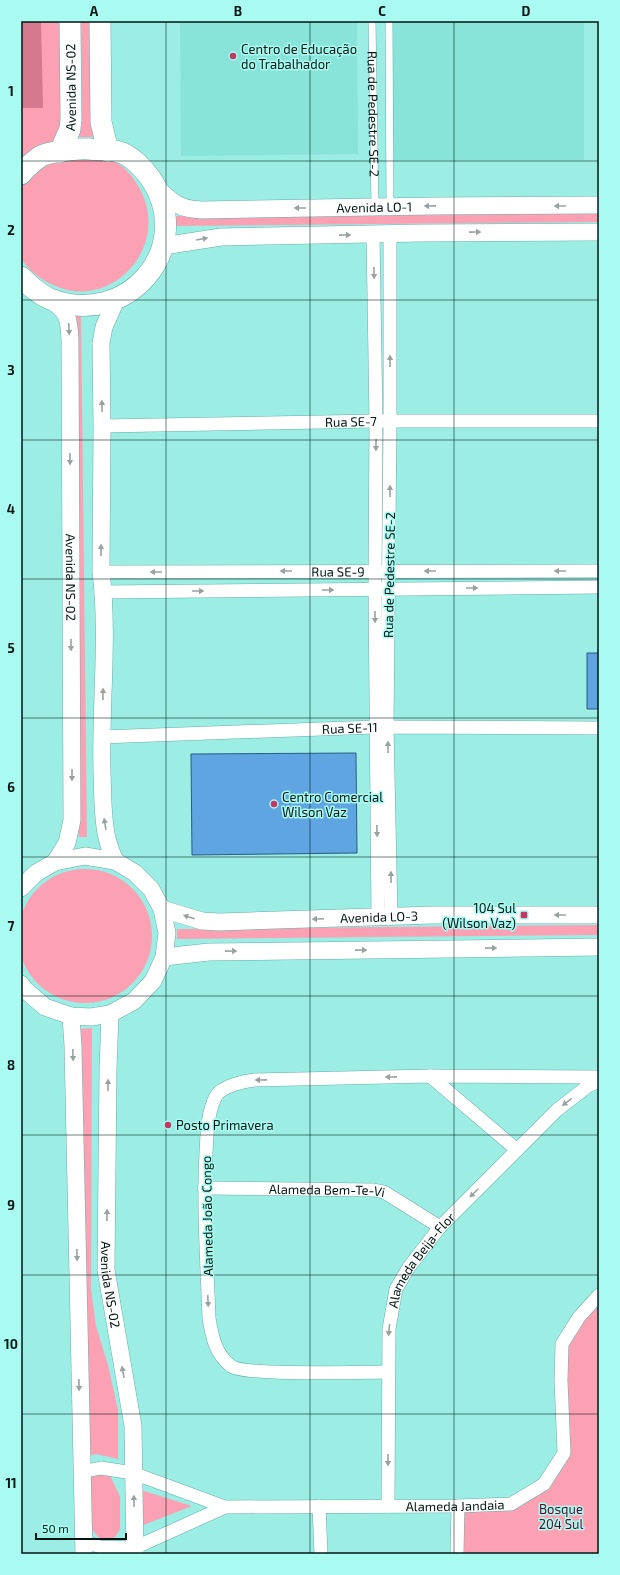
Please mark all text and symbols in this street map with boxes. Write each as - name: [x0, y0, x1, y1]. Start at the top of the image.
- text: A: [90, 3, 99, 19]
- text: B: [234, 3, 242, 19]
- text: C: [378, 3, 386, 19]
- text: D: [522, 3, 531, 19]
- place label: Centro de Educação do Trabalhador: [241, 41, 357, 72]
- street label: Avenida NS-02: [62, 43, 79, 132]
- marker: Centro de Educação do Trabalhador: [228, 51, 238, 61]
- street label: Rua de Pedestre SE-2: [364, 51, 383, 177]
- text: 1: [8, 83, 14, 99]
- street label: Avenida LO-1: [336, 198, 412, 216]
- one-way arrow: [423, 203, 436, 209]
- one-way arrow: [553, 203, 566, 209]
- one-way arrow: [293, 205, 306, 211]
- text: 2: [7, 222, 15, 238]
- one-way arrow: [469, 229, 481, 236]
- one-way arrow: [339, 232, 352, 238]
- one-way arrow: [195, 236, 208, 242]
- one-way arrow: [371, 267, 377, 280]
- one-way arrow: [66, 323, 72, 336]
- one-way arrow: [387, 354, 393, 367]
- text: 3: [7, 362, 15, 378]
- one-way arrow: [99, 399, 105, 412]
- street label: Rua SE-7: [325, 413, 377, 430]
- one-way arrow: [373, 439, 379, 452]
- one-way arrow: [66, 453, 73, 465]
- one-way arrow: [387, 484, 393, 497]
- text: 4: [7, 501, 15, 517]
- street label: Rua de Pedestre SE-2: [380, 512, 398, 638]
- street label: Avenida NS-02: [63, 534, 79, 621]
- one-way arrow: [98, 543, 104, 556]
- street label: Rua SE-9: [311, 563, 365, 580]
- one-way arrow: [279, 568, 292, 574]
- one-way arrow: [423, 568, 436, 574]
- one-way arrow: [553, 568, 566, 574]
- one-way arrow: [149, 569, 162, 575]
- one-way arrow: [466, 585, 479, 591]
- one-way arrow: [322, 587, 335, 593]
- one-way arrow: [192, 588, 205, 594]
- one-way arrow: [372, 611, 378, 624]
- one-way arrow: [68, 639, 74, 652]
- text: 5: [7, 640, 15, 656]
- one-way arrow: [100, 687, 106, 700]
- street label: Rua SE-11: [322, 719, 378, 737]
- one-way arrow: [385, 740, 391, 753]
- one-way arrow: [69, 769, 75, 782]
- text: 6: [7, 779, 15, 795]
- place label: Centro Comercial Wilson Vaz: [282, 789, 383, 820]
- marker: Centro Comercial Wilson Vaz: [269, 799, 279, 809]
- one-way arrow: [102, 818, 108, 830]
- one-way arrow: [374, 825, 380, 838]
- one-way arrow: [387, 871, 394, 883]
- place label: 104 Sul (Wilson Vaz): [442, 900, 516, 931]
- street label: Avenida LO-3: [340, 907, 418, 926]
- marker: 104 Sul (Wilson Vaz): [519, 910, 529, 920]
- one-way arrow: [553, 912, 566, 918]
- one-way arrow: [182, 914, 194, 920]
- one-way arrow: [312, 915, 324, 922]
- text: 7: [8, 918, 15, 934]
- one-way arrow: [485, 945, 498, 951]
- one-way arrow: [355, 946, 367, 953]
- one-way arrow: [225, 948, 238, 954]
- one-way arrow: [70, 1049, 76, 1062]
- text: 8: [7, 1057, 15, 1073]
- one-way arrow: [384, 1074, 397, 1080]
- one-way arrow: [254, 1077, 267, 1083]
- one-way arrow: [105, 1078, 111, 1091]
- one-way arrow: [561, 1098, 572, 1106]
- place label: Posto Primavera: [176, 1117, 274, 1133]
- marker: Posto Primavera: [163, 1120, 173, 1130]
- street label: Alameda João Congo: [198, 1155, 216, 1277]
- street label: Alameda Bem-Te-Vi: [269, 1181, 387, 1200]
- one-way arrow: [469, 1188, 479, 1198]
- text: 9: [7, 1197, 15, 1213]
- one-way arrow: [104, 1208, 110, 1221]
- street label: Alameda Beija-Flor: [385, 1209, 458, 1309]
- street label: Avenida NS-02: [98, 1241, 124, 1329]
- one-way arrow: [74, 1249, 80, 1262]
- one-way arrow: [205, 1295, 212, 1307]
- one-way arrow: [386, 1324, 393, 1336]
- text: 10: [4, 1336, 18, 1352]
- one-way arrow: [120, 1366, 126, 1378]
- one-way arrow: [76, 1379, 83, 1391]
- one-way arrow: [385, 1454, 391, 1467]
- text: 11: [5, 1475, 17, 1491]
- one-way arrow: [131, 1494, 137, 1507]
- street label: Alameda Jandaia: [406, 1496, 505, 1514]
- park label: Bosque 204 Sul: [539, 1501, 583, 1532]
- scale bar: [36, 1515, 126, 1541]
- text: 50 m: [42, 1521, 69, 1535]

